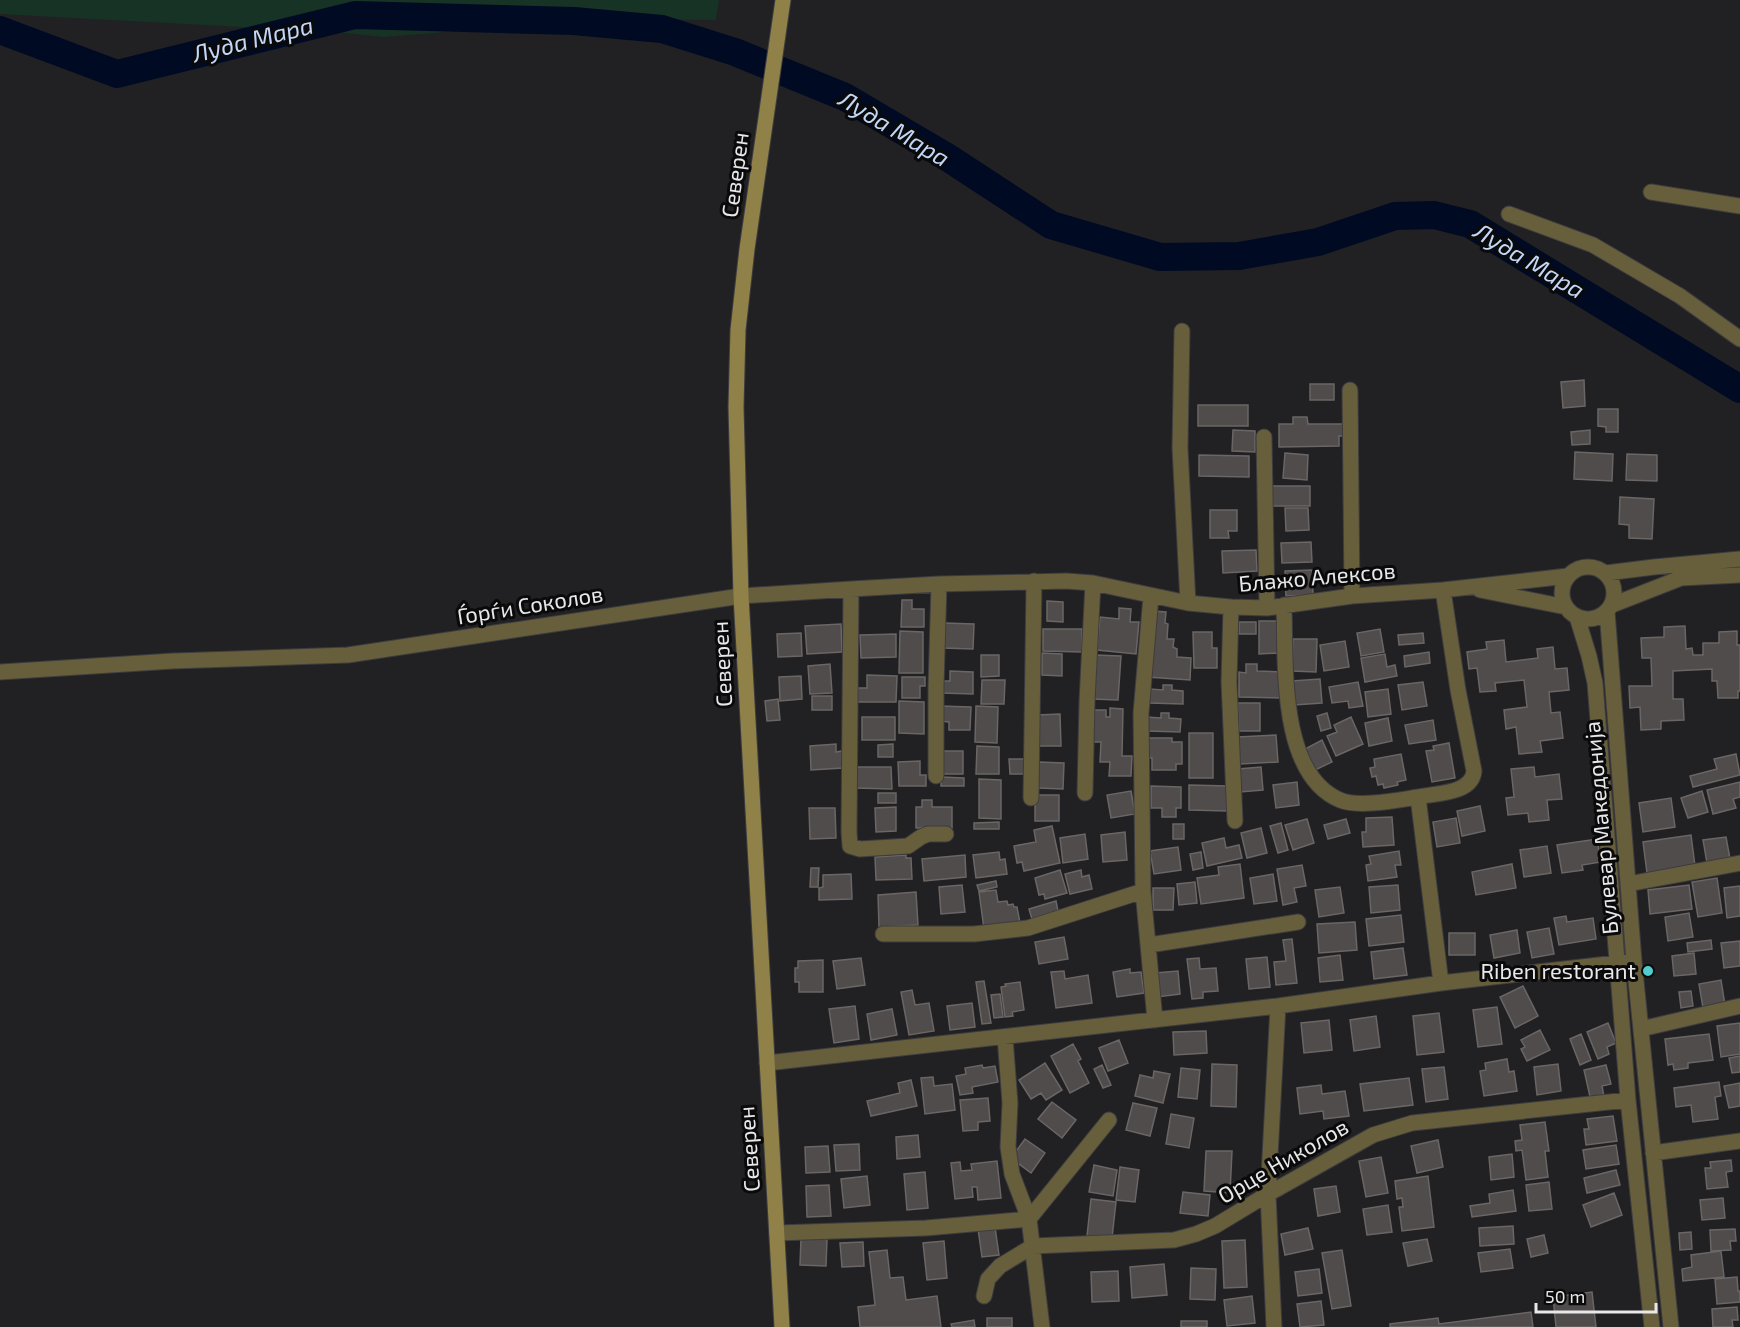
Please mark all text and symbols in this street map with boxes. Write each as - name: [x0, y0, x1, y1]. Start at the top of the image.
- water label: Луда Мара: [188, 10, 316, 68]
- water label: Луда Мара: [833, 83, 955, 172]
- street label: Северен: [715, 131, 753, 219]
- water label: Луда Мара: [1468, 215, 1590, 304]
- street label: Блажо Алексов: [1237, 556, 1396, 596]
- street label: Ѓорѓи Соколов: [455, 580, 605, 628]
- street label: Северен: [706, 621, 736, 708]
- street label: Булевар Македонија: [1578, 720, 1623, 936]
- place label: Riben restorant: [1480, 957, 1636, 983]
- marker: Riben restorant: [1641, 964, 1655, 978]
- street label: Северен: [732, 1105, 764, 1193]
- street label: Орце Николов: [1213, 1112, 1352, 1208]
- scale bar: [1536, 1276, 1656, 1314]
- text: 50 m: [1545, 1285, 1585, 1307]

